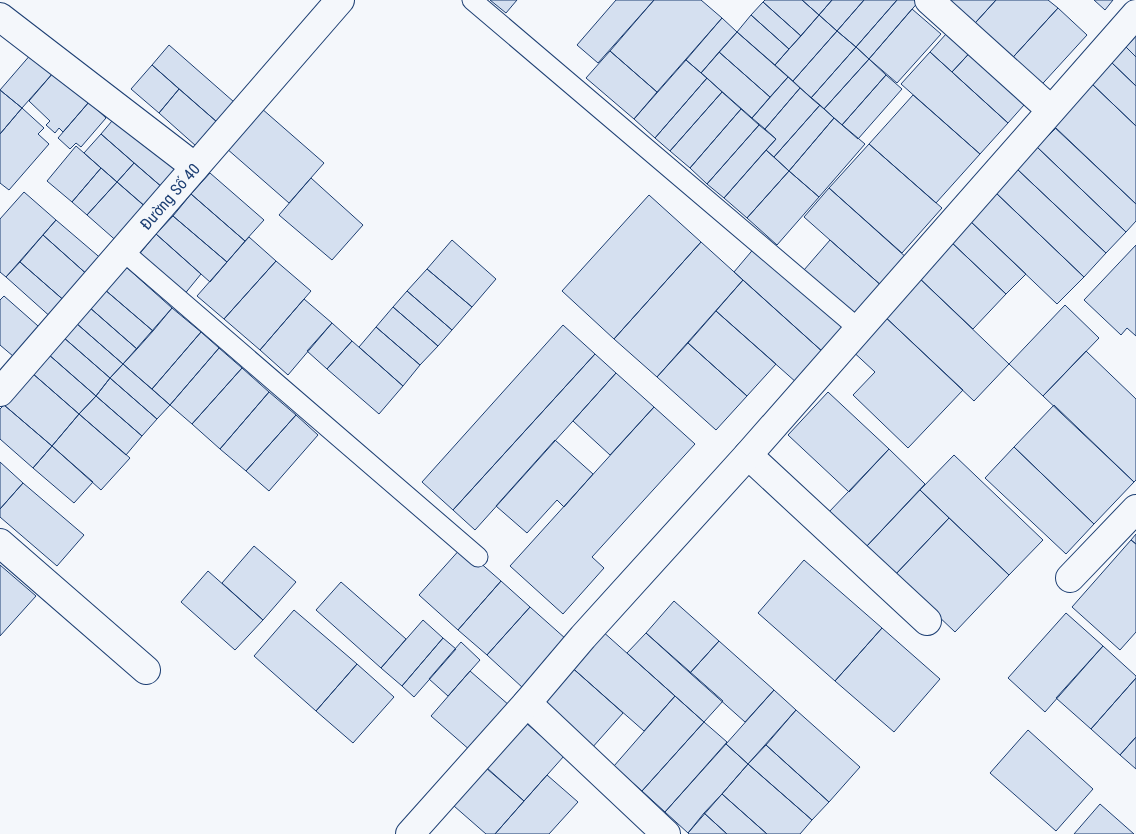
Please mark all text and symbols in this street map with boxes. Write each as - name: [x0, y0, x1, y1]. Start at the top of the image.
- street label: Đường Số 40: [136, 160, 204, 234]

